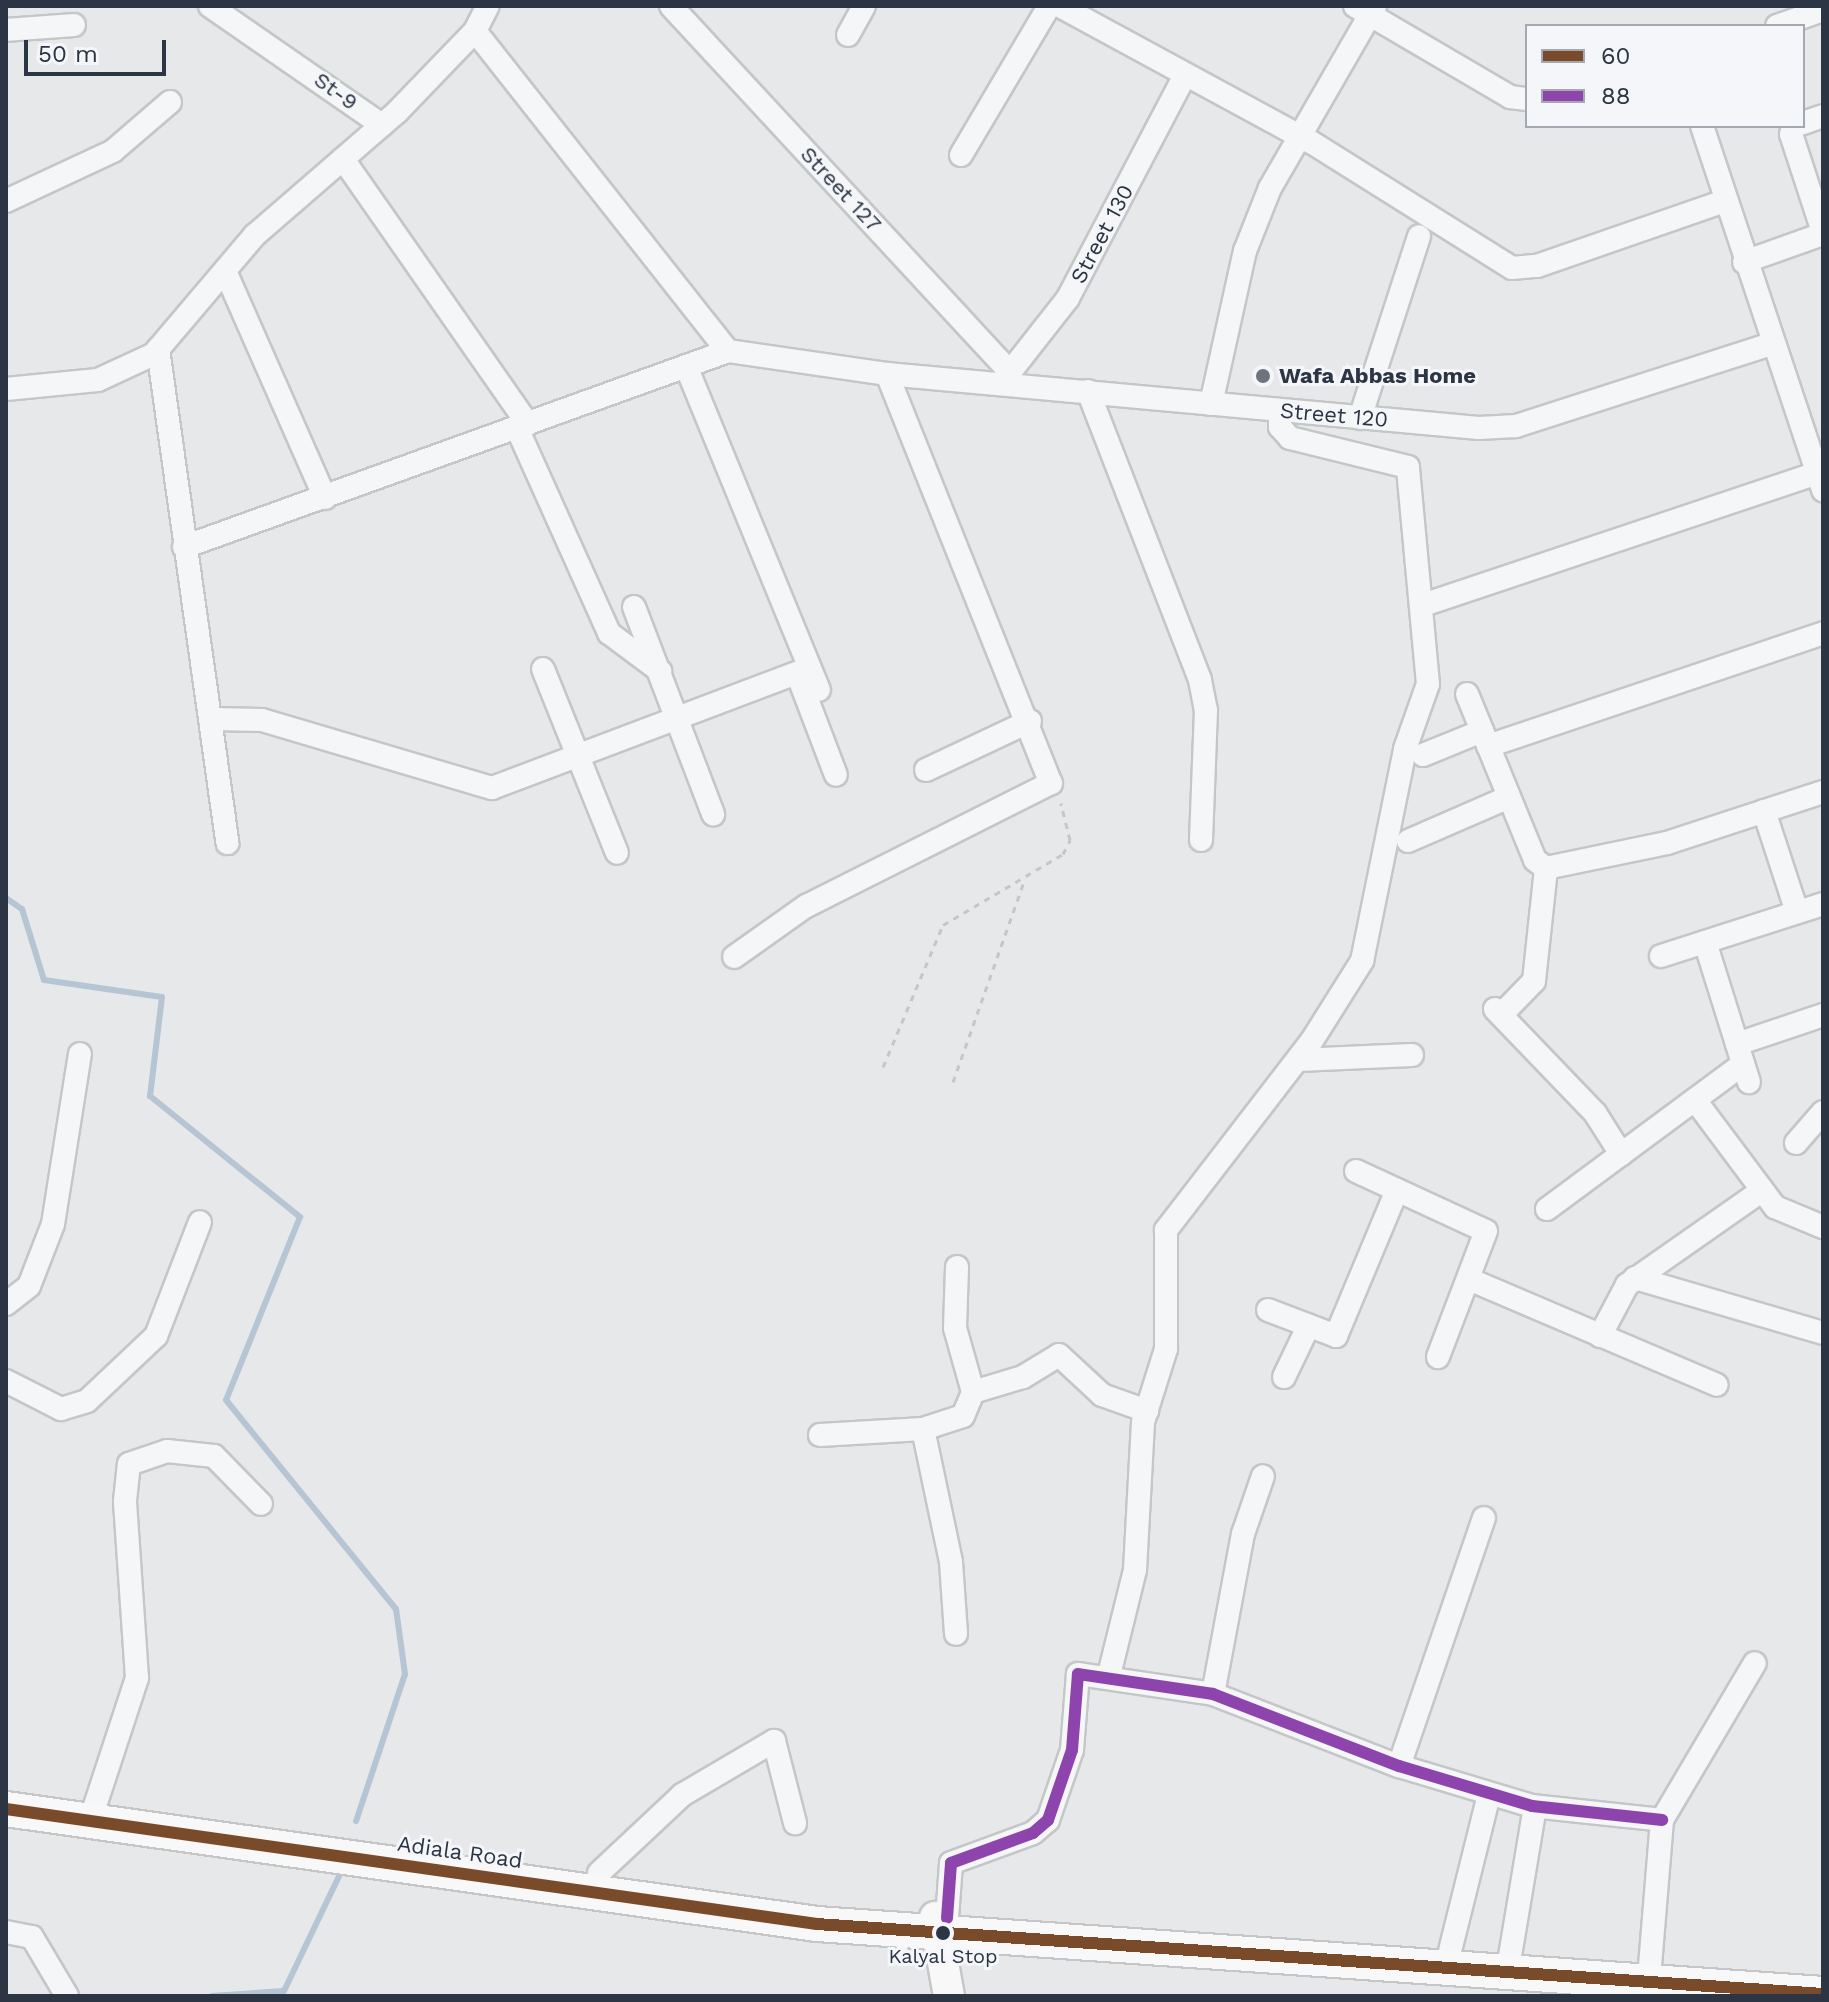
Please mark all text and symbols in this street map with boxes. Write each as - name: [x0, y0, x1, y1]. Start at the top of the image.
- scale bar: [28, 24, 170, 74]
- legend: [1525, 24, 1805, 128]
- text: 50 m: [38, 40, 98, 68]
- text: 60: [1601, 42, 1631, 70]
- street label: St-9: [309, 66, 363, 116]
- text: 88: [1601, 82, 1631, 110]
- street label: Street 127: [795, 141, 887, 237]
- street label: Street 130: [1065, 180, 1139, 288]
- place label: Wafa Abbas Home: [1279, 363, 1477, 389]
- marker: Wafa Abbas Home: [1254, 367, 1272, 385]
- street label: Street 120: [1279, 397, 1389, 433]
- street label: Adiala Road: [395, 1830, 525, 1874]
- marker: Kalyal Stop: [935, 1925, 951, 1941]
- place label: Kalyal Stop: [888, 1944, 998, 1968]

